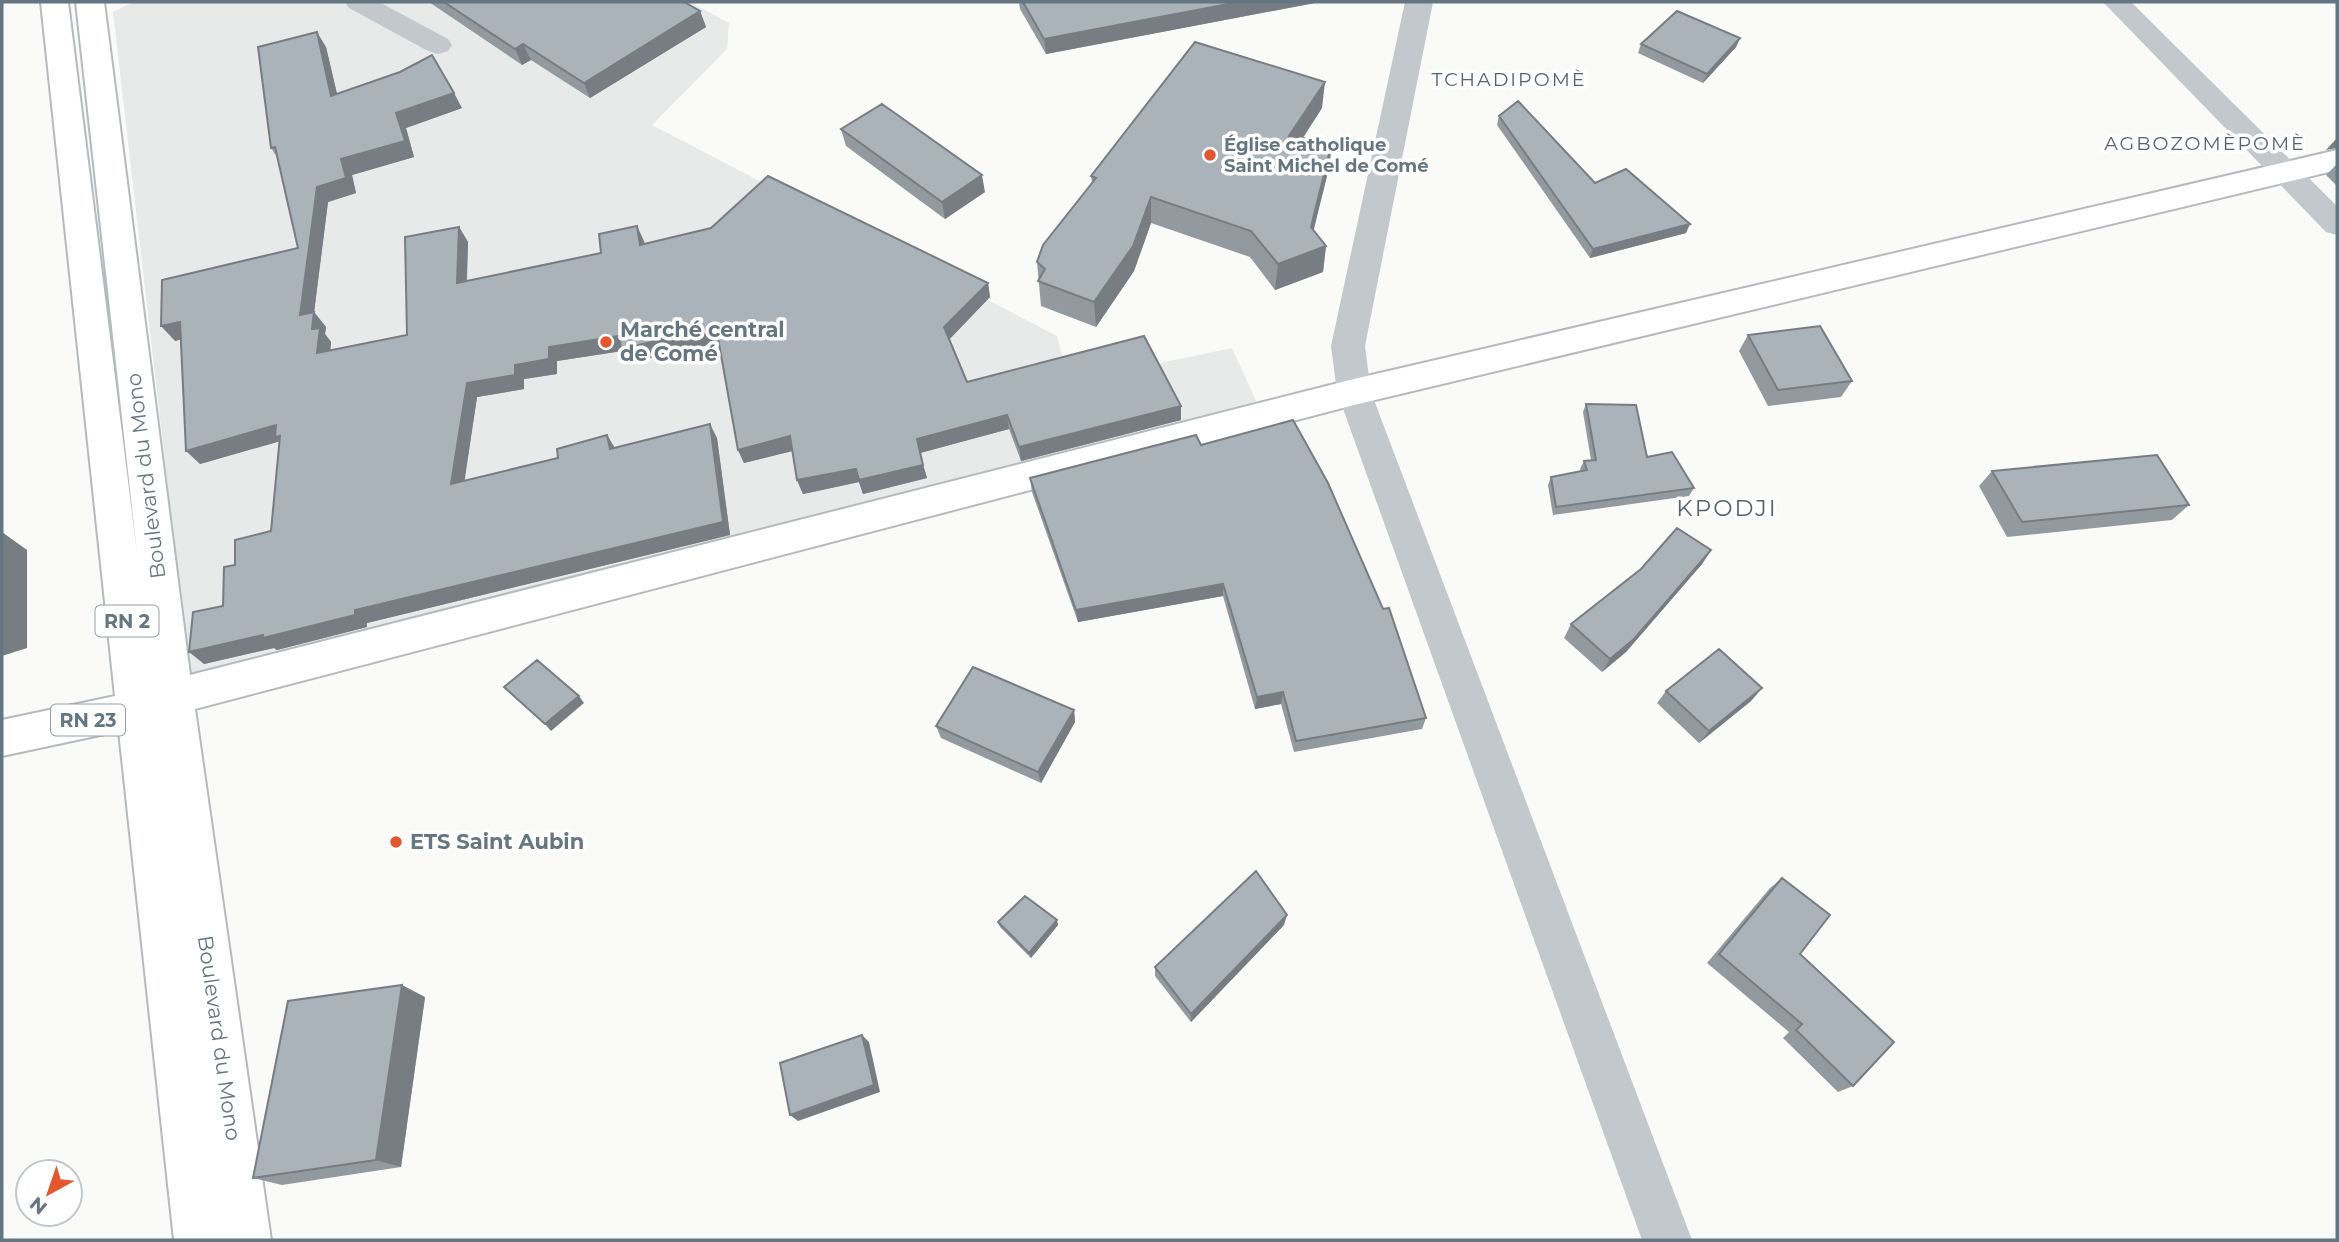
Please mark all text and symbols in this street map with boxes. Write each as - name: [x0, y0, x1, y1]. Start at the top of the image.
- district label: TCHADIPOMÈ: [1431, 68, 1587, 91]
- district label: AGBOZOMÈPOMÈ: [2104, 132, 2306, 155]
- place label: Église catholique Saint Michel de Comé: [1224, 134, 1429, 177]
- marker: Église catholique Saint Michel de Comé: [1202, 147, 1218, 163]
- place label: Marché central de Comé: [620, 317, 785, 366]
- marker: Marché central de Comé: [598, 334, 614, 350]
- street label: Boulevard du Mono: [120, 372, 171, 580]
- district label: KPODJI: [1676, 494, 1778, 522]
- road number: RN 2: [96, 606, 158, 636]
- road number: RN 23: [51, 705, 125, 736]
- place label: ETS Saint Aubin: [410, 829, 584, 854]
- marker: ETS Saint Aubin: [388, 834, 404, 850]
- street label: Boulevard du Mono: [193, 934, 246, 1142]
- north arrow: [14, 1158, 84, 1228]
- text: N: [25, 1192, 52, 1219]

